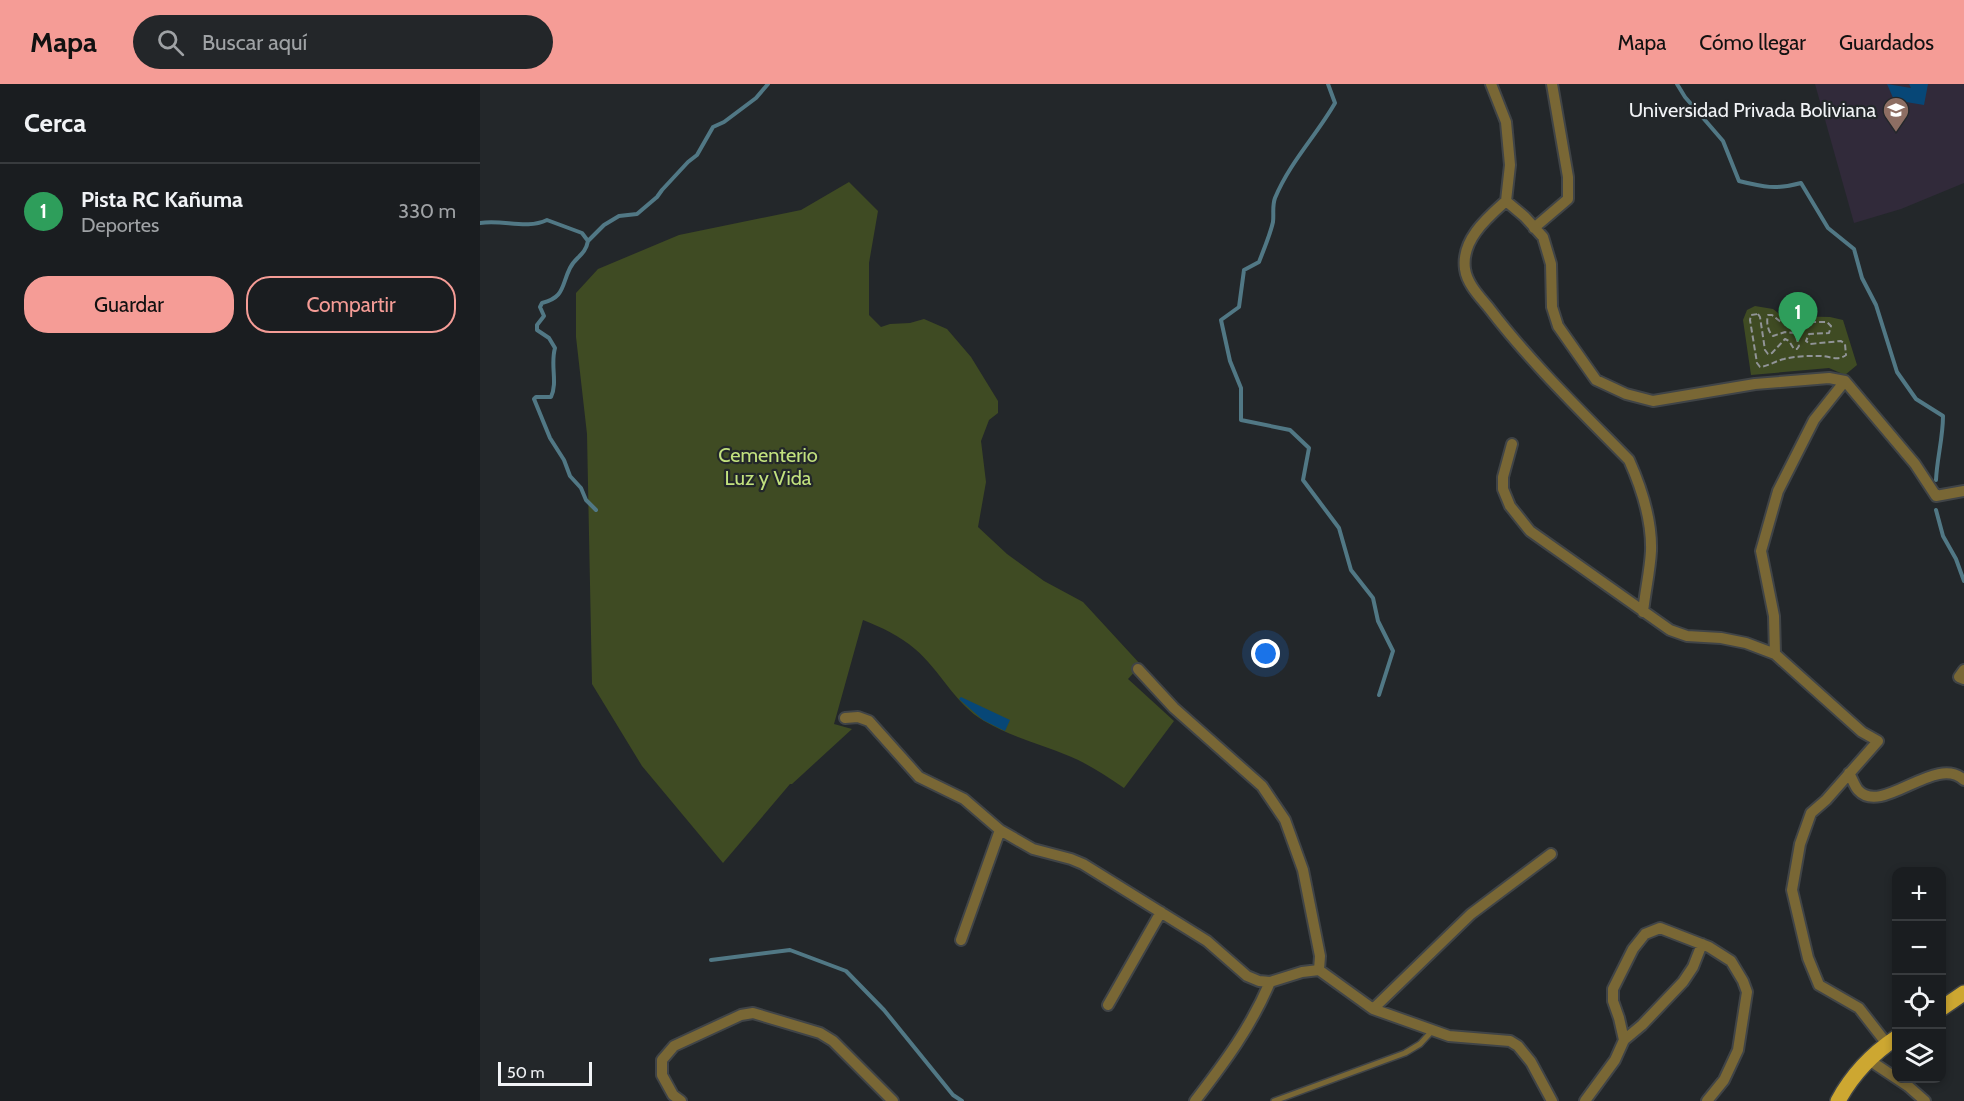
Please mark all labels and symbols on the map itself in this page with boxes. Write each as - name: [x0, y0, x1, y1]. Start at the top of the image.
- school or university icon: Universidad Privada Boliviana: [1881, 95, 1911, 133]
- place label: Universidad Privada Boliviana: [1629, 98, 1876, 122]
- pin: 1: [1778, 292, 1818, 342]
- park label: Cementerio Luz y Vida: [718, 443, 818, 490]
- your location: [1251, 639, 1280, 668]
- scale bar: [498, 1059, 592, 1086]

